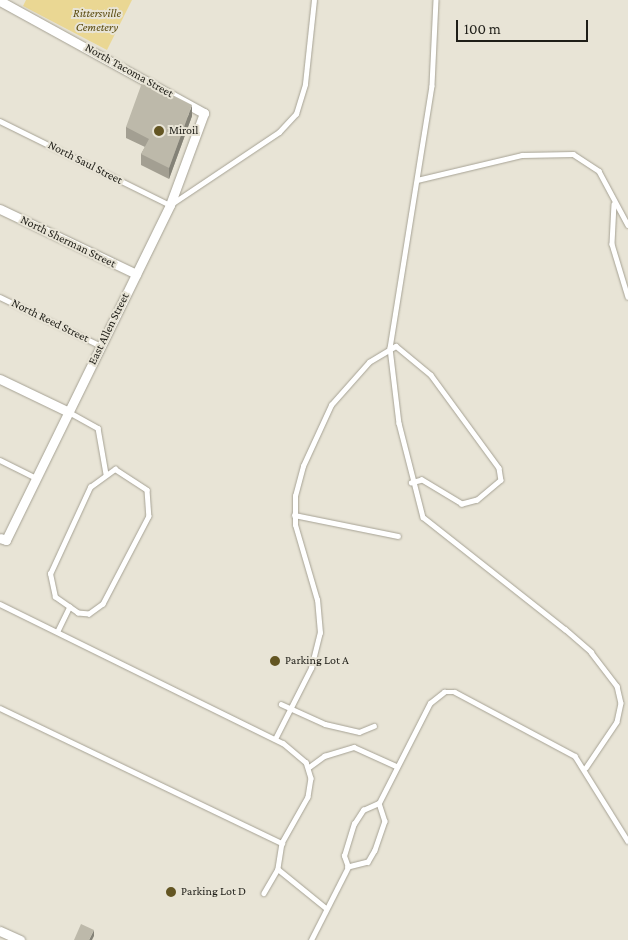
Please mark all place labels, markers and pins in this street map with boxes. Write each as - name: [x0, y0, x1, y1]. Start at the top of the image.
- place label: Miroil: [169, 124, 198, 138]
- marker: Miroil: [153, 125, 165, 137]
- place label: Parking Lot A: [285, 654, 349, 668]
- marker: Parking Lot A: [269, 655, 281, 667]
- place label: Parking Lot D: [181, 885, 246, 899]
- marker: Parking Lot D: [165, 886, 177, 898]

